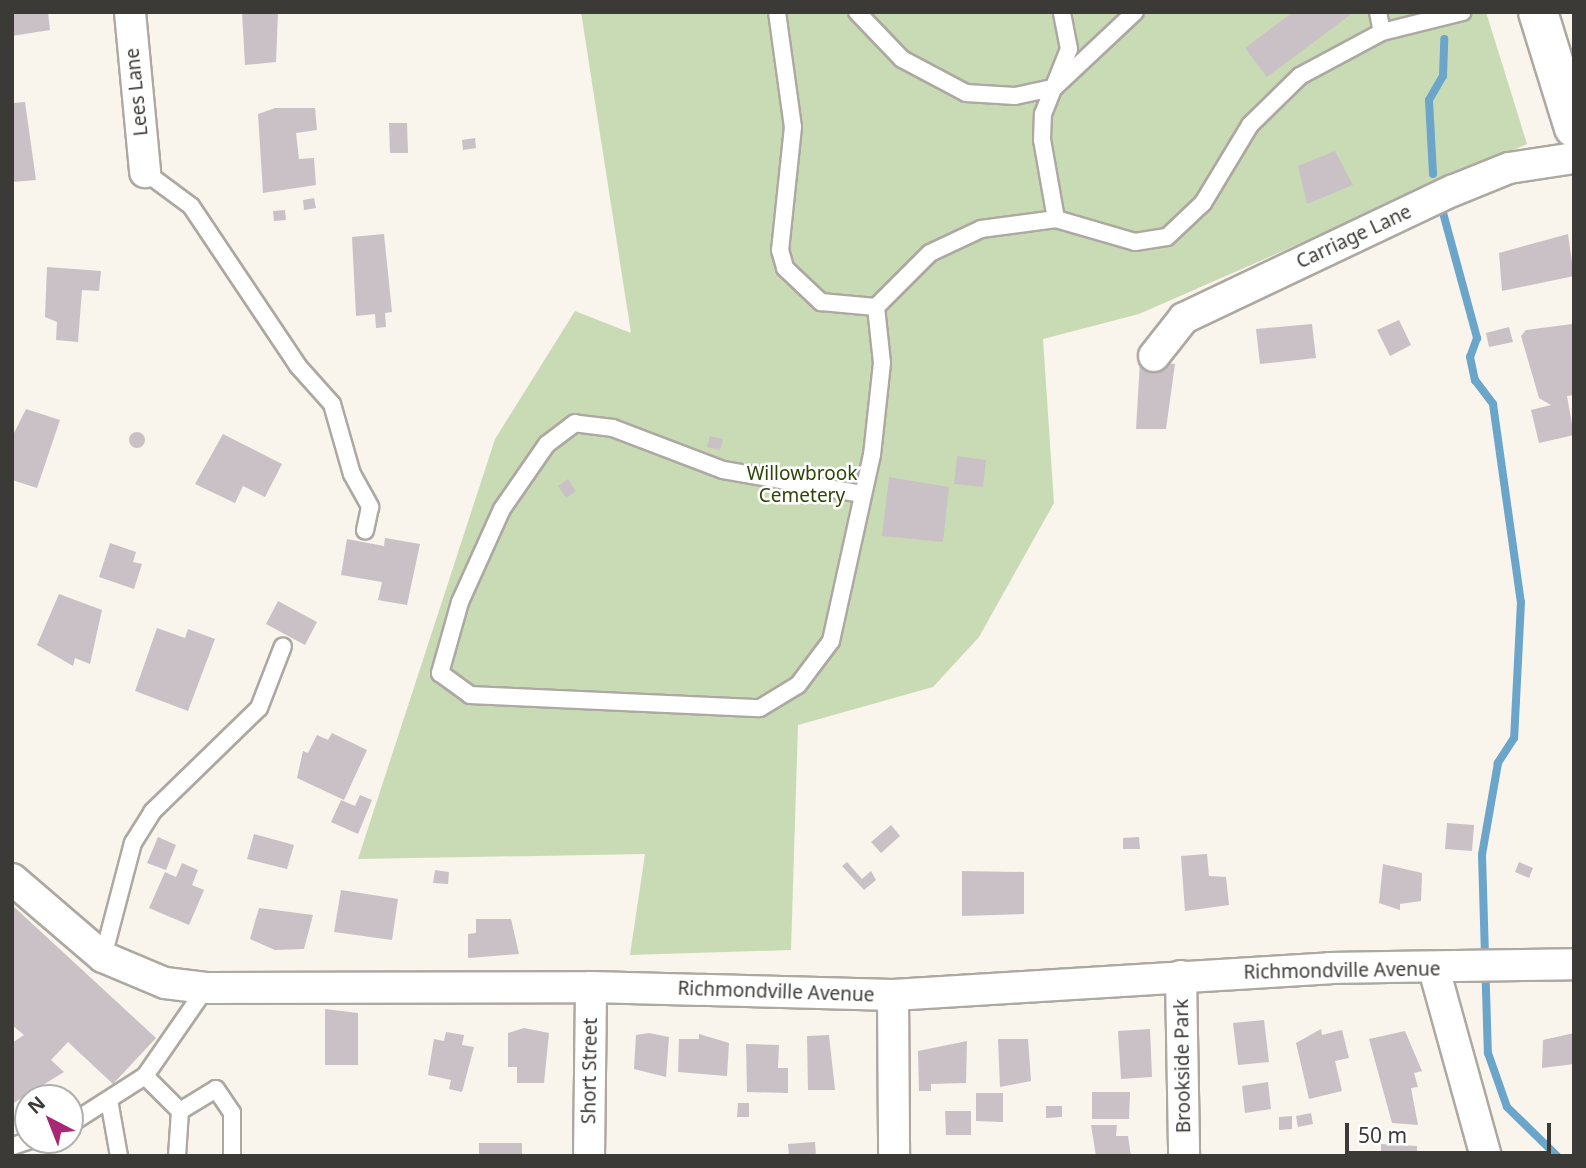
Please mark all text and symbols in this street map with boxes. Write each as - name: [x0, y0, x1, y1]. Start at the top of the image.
- street label: Lees Lane: [121, 47, 153, 137]
- street label: Carriage Lane: [1293, 200, 1415, 274]
- park label: Willowbrook Cemetery: [747, 463, 857, 507]
- street label: Richmondville Avenue: [1243, 958, 1441, 984]
- street label: Richmondville Avenue: [677, 977, 875, 1007]
- street label: Brookside Park: [1170, 999, 1196, 1133]
- street label: Short Street: [578, 1018, 602, 1124]
- north arrow: [14, 1084, 84, 1154]
- text: N: [22, 1090, 51, 1120]
- scale bar: [1348, 1108, 1554, 1152]
- text: 50 m: [1358, 1121, 1407, 1149]

